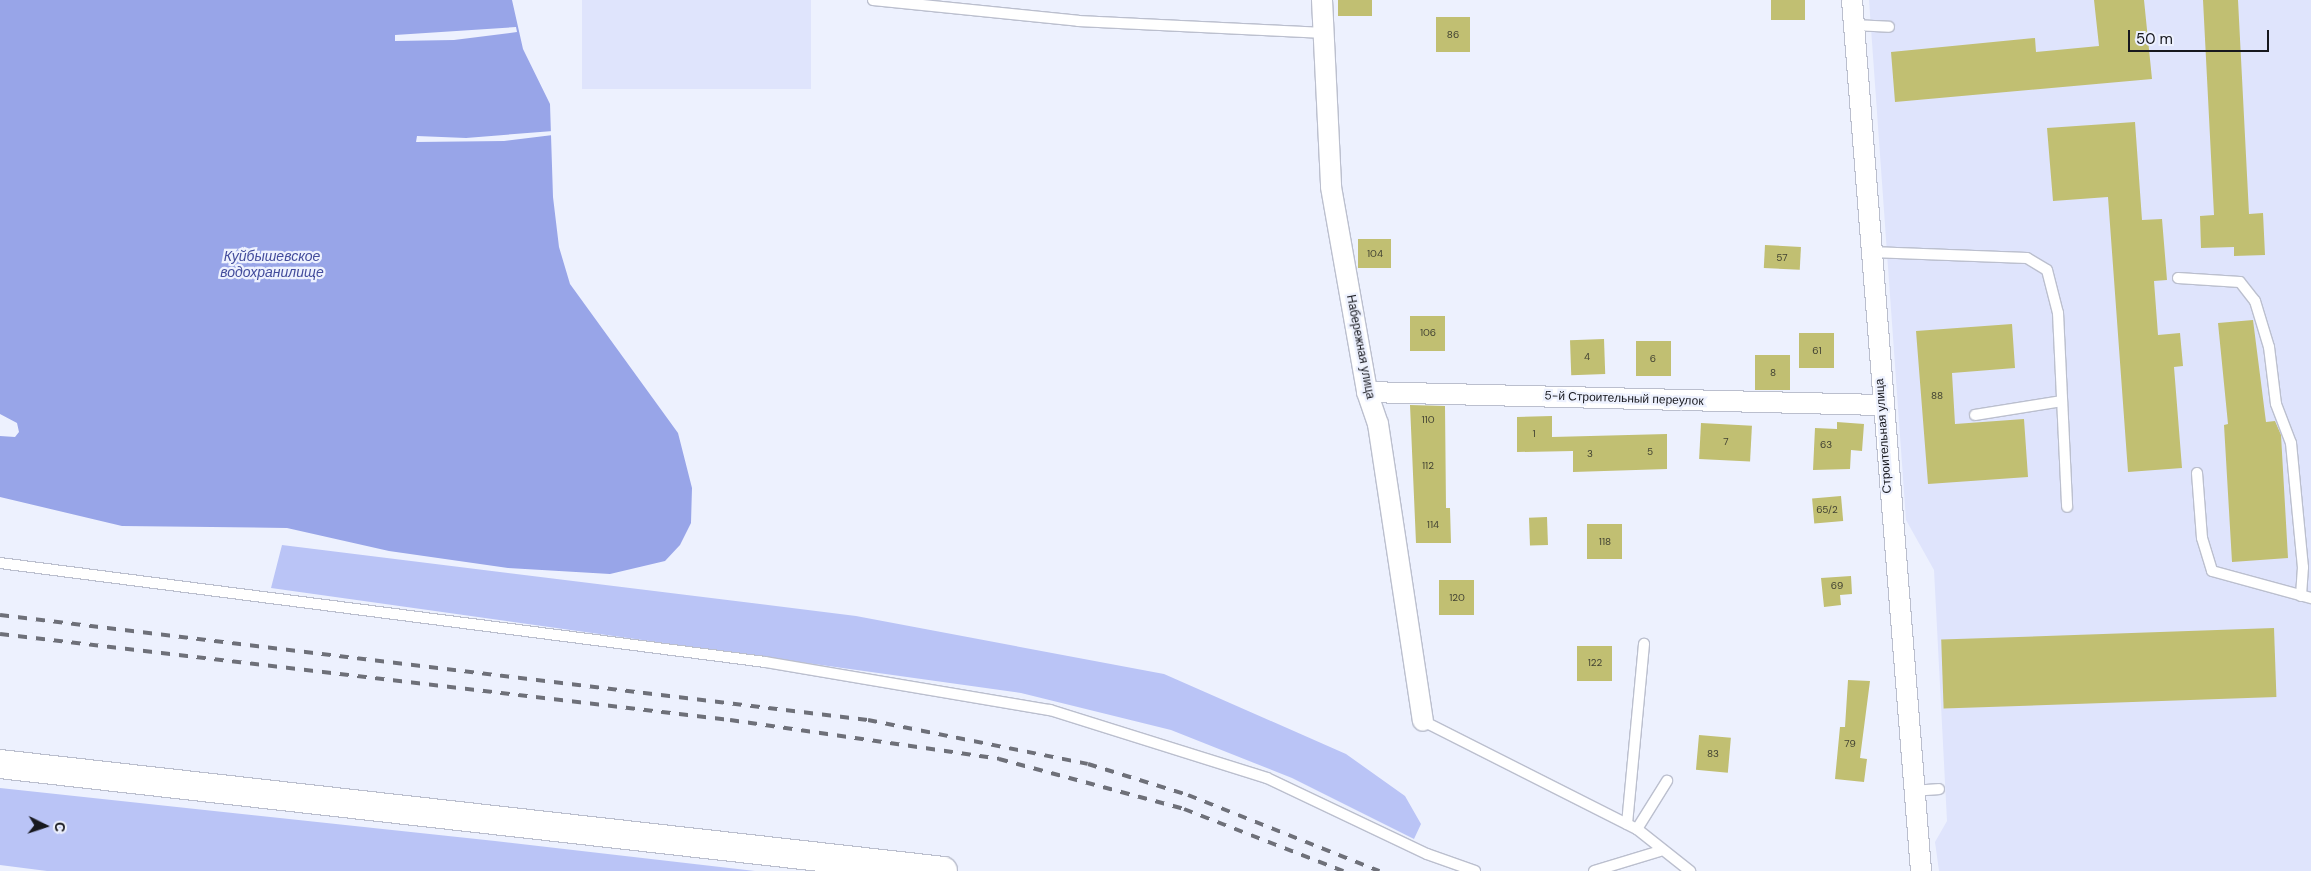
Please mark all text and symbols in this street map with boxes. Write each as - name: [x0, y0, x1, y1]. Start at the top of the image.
- scale bar: [2131, 20, 2272, 52]
- house number: 86: [1447, 29, 1459, 41]
- text: 50 m: [2136, 29, 2173, 49]
- water label: Куйбышевское водохранилище: [220, 248, 324, 280]
- house number: 104: [1367, 248, 1383, 260]
- house number: 57: [1776, 252, 1788, 264]
- street label: Набережная улица: [1343, 294, 1377, 400]
- house number: 106: [1420, 327, 1436, 339]
- house number: 61: [1812, 345, 1822, 357]
- house number: 4: [1584, 351, 1590, 363]
- house number: 6: [1650, 353, 1656, 365]
- house number: 8: [1770, 367, 1776, 379]
- street label: Строительная улица: [1873, 378, 1895, 494]
- street label: 5-й Строительный переулок: [1544, 389, 1704, 409]
- house number: 88: [1931, 390, 1943, 402]
- house number: 110: [1421, 414, 1435, 426]
- house number: 1: [1532, 428, 1536, 440]
- house number: 7: [1723, 436, 1729, 448]
- house number: 63: [1820, 439, 1832, 451]
- house number: 5: [1647, 446, 1653, 458]
- house number: 3: [1587, 448, 1593, 460]
- house number: 112: [1422, 460, 1434, 472]
- house number: 65/2: [1816, 504, 1838, 516]
- house number: 114: [1427, 519, 1439, 531]
- house number: 118: [1599, 536, 1611, 548]
- house number: 69: [1831, 580, 1843, 592]
- house number: 120: [1449, 592, 1465, 604]
- house number: 122: [1588, 657, 1602, 669]
- house number: 79: [1844, 738, 1856, 750]
- house number: 83: [1707, 748, 1719, 760]
- north arrow: [20, 801, 70, 851]
- text: С: [51, 821, 69, 833]

